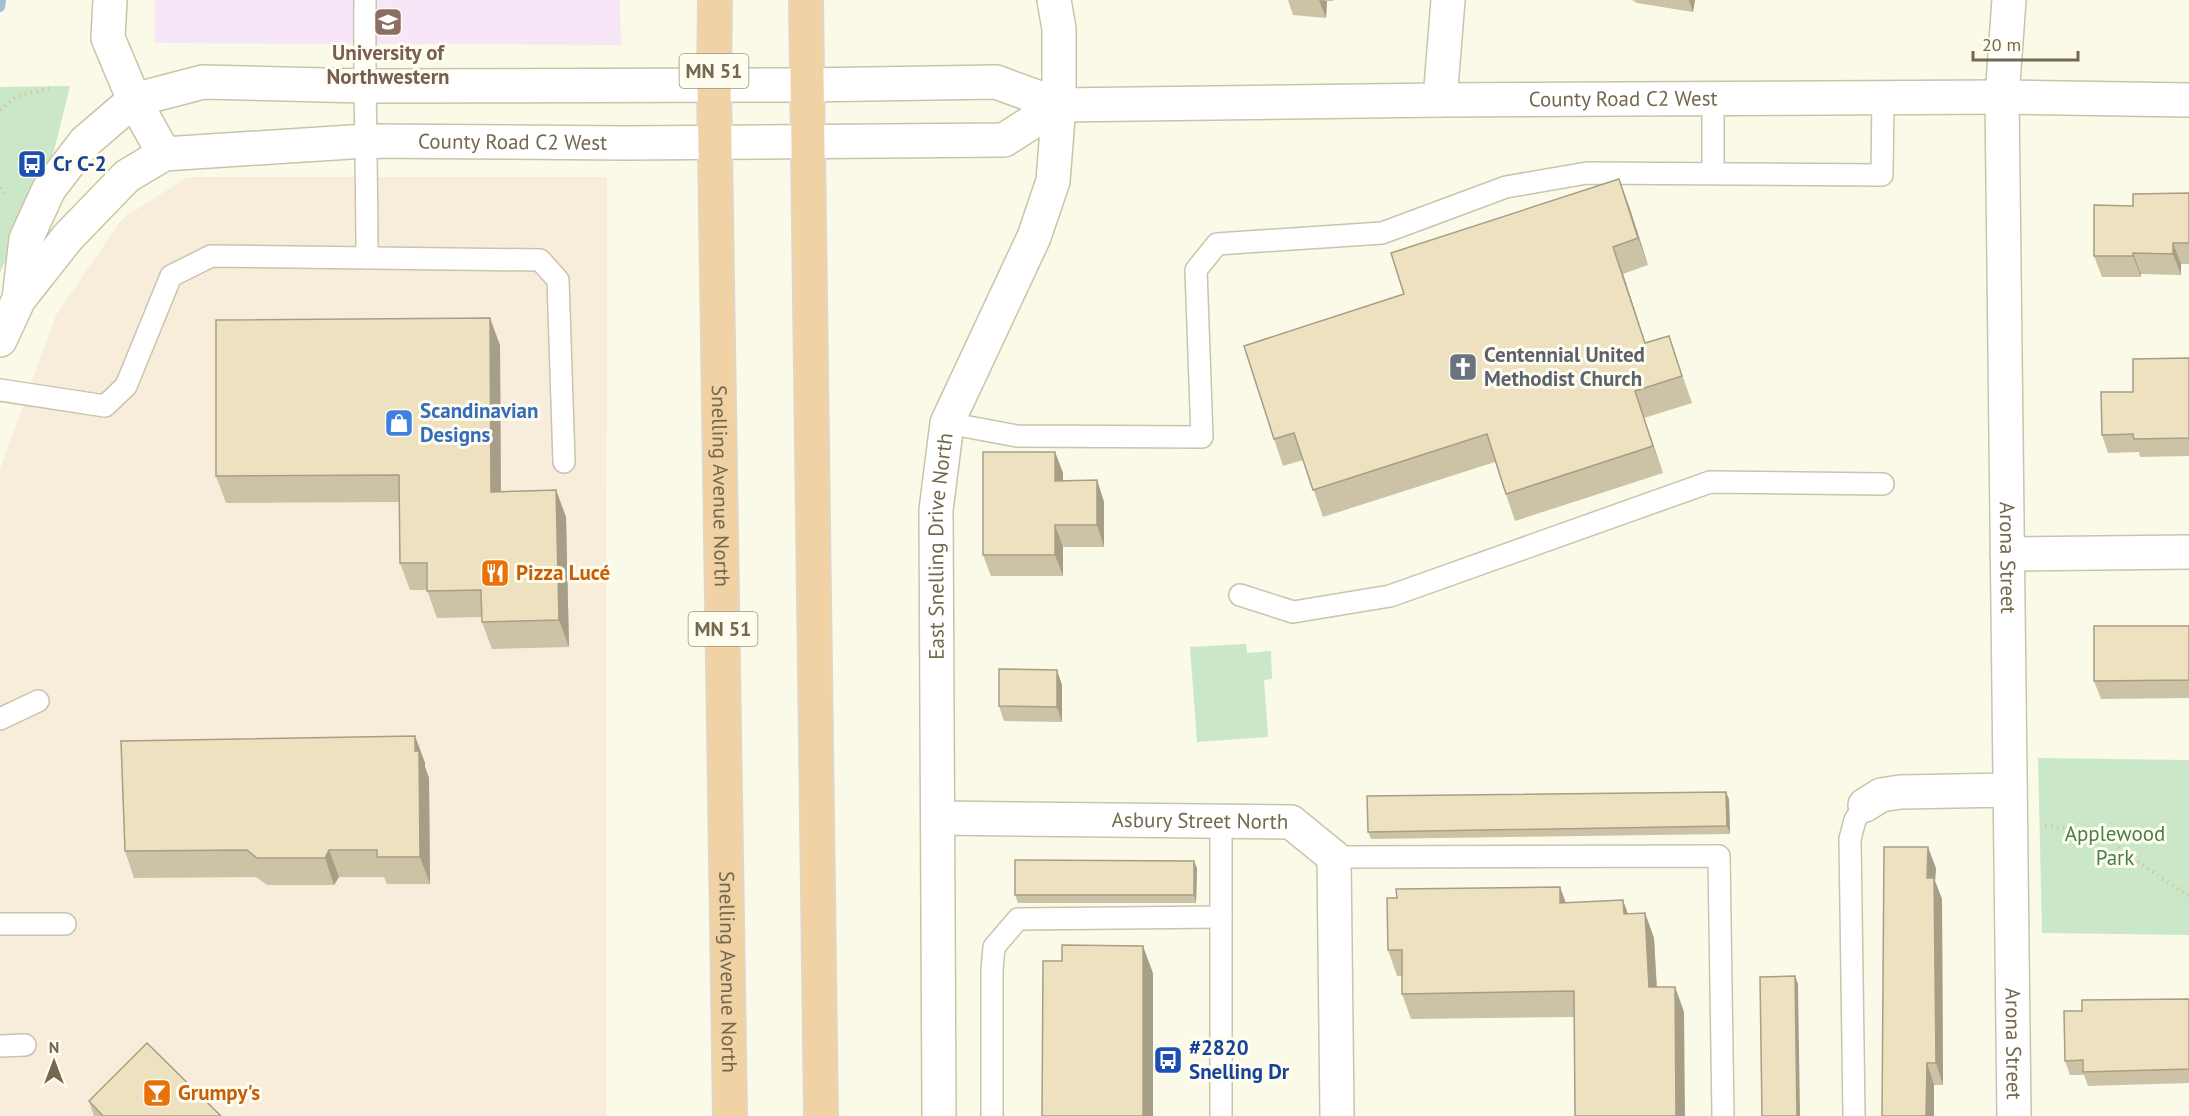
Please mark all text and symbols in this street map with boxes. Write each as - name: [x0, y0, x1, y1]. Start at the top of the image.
- school or university icon: University of Northwestern: [372, 6, 404, 38]
- scale bar: [1973, 24, 2078, 62]
- text: 20 m: [1982, 33, 2021, 56]
- place label: University of Northwestern: [326, 39, 450, 90]
- road number: MN 51: [680, 54, 748, 88]
- street label: County Road C2 West: [1529, 85, 1718, 113]
- street label: County Road C2 West: [418, 127, 607, 156]
- bus stop icon: Cr C-2: [16, 148, 48, 180]
- place label: Cr C-2: [53, 150, 107, 177]
- place label: Centennial United Methodist Church: [1484, 341, 1645, 392]
- church icon: Centennial United Methodist Church: [1447, 351, 1479, 383]
- street label: Snelling Avenue North: [706, 385, 736, 587]
- place label: Scandinavian Designs: [420, 397, 538, 448]
- shop icon: Scandinavian Designs: [383, 407, 415, 439]
- street label: East Snelling Drive North: [922, 431, 959, 660]
- street label: Arona Street: [1994, 502, 2022, 614]
- restaurant icon: Pizza Lucé: [479, 557, 511, 589]
- place label: Pizza Lucé: [516, 559, 610, 586]
- road number: MN 51: [688, 612, 758, 646]
- street label: Asbury Street North: [1112, 806, 1288, 835]
- park label: Applewood Park: [2065, 820, 2165, 871]
- street label: Snelling Avenue North: [713, 871, 743, 1073]
- street label: Arona Street: [1999, 988, 2028, 1100]
- north arrow: [24, 1032, 84, 1092]
- place label: #2820 Snelling Dr: [1189, 1034, 1290, 1085]
- text: N: [49, 1037, 59, 1057]
- bus stop icon: #2820 Snelling Dr: [1152, 1044, 1184, 1076]
- bar icon: Grumpy's: [141, 1077, 173, 1109]
- place label: Grumpy's: [178, 1079, 260, 1106]

